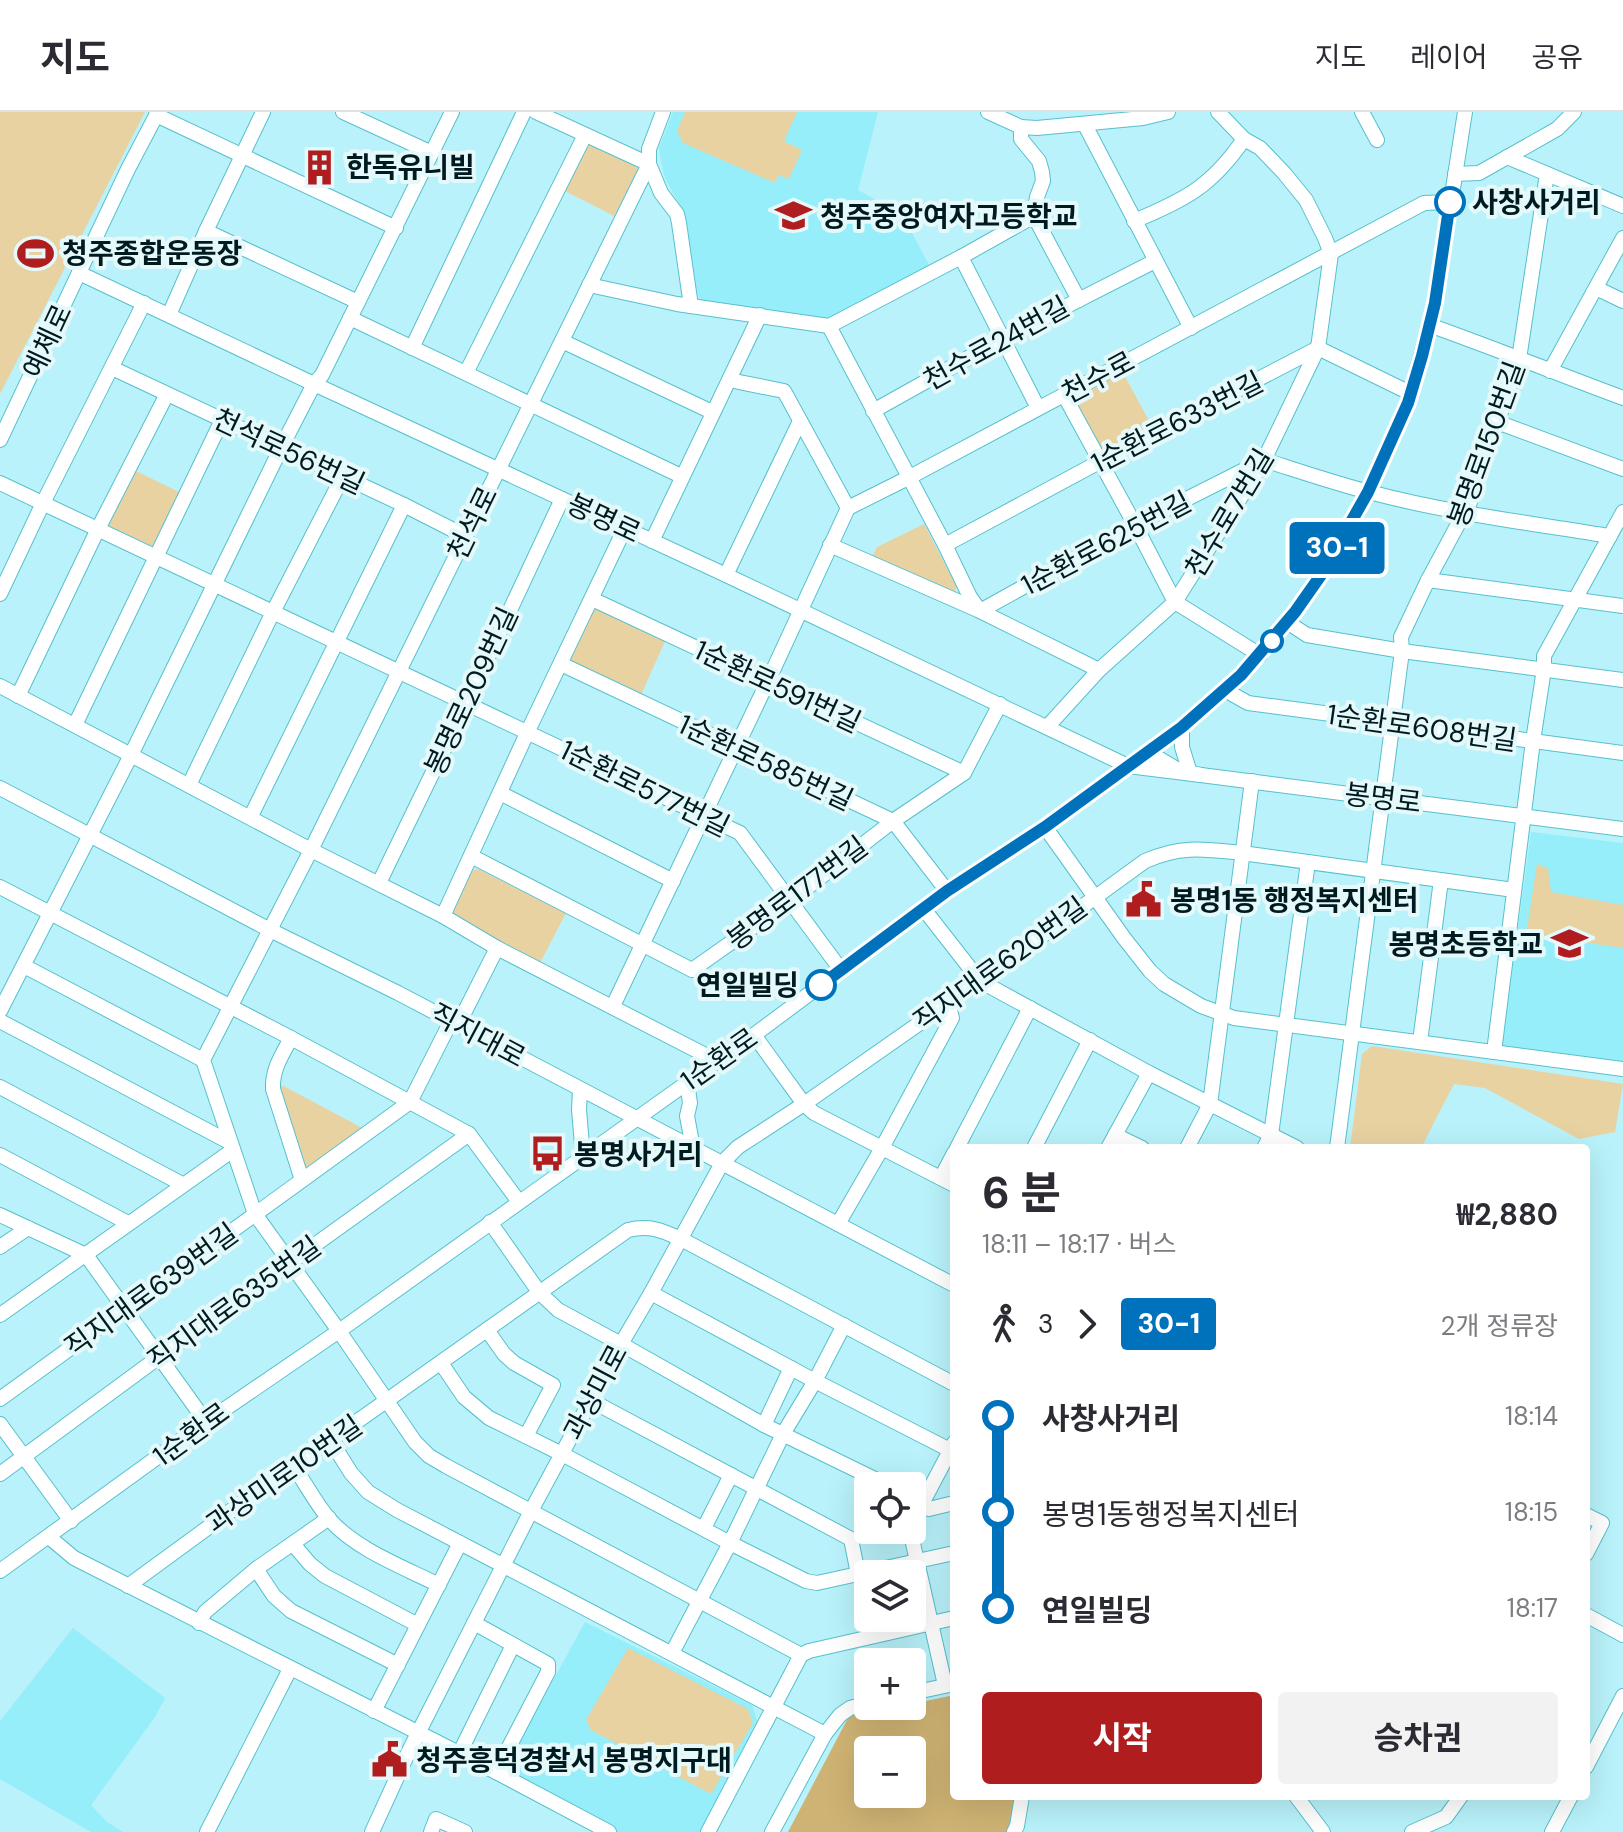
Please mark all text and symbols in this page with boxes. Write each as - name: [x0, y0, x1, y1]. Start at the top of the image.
- text: 지도: [40, 33, 110, 83]
- text: 지도: [1315, 39, 1366, 76]
- text: 레이어: [1410, 39, 1487, 76]
- text: 공유: [1531, 39, 1583, 76]
- building icon: 한독유니빌: [301, 148, 339, 186]
- place label: 한독유니빌: [346, 149, 475, 186]
- place label: 사창사거리: [1472, 184, 1601, 221]
- marker: 사창사거리: [1435, 187, 1465, 217]
- school or university icon: 청주중앙여자고등학교: [775, 197, 813, 235]
- place label: 청주중앙여자고등학교: [820, 198, 1078, 235]
- sports icon: 청주종합운동장: [17, 234, 55, 272]
- place label: 청주종합운동장: [62, 235, 242, 272]
- street label: 천수로24번길: [917, 288, 1076, 399]
- street label: 예체로: [14, 298, 81, 384]
- street label: 천수로: [1055, 343, 1141, 412]
- street label: 봉명로150번길: [1439, 356, 1534, 532]
- street label: 1순환로633번길: [1085, 363, 1269, 482]
- street label: 천석로56번길: [207, 400, 371, 503]
- street label: 천수로7번길: [1177, 442, 1282, 584]
- street label: 천석로: [439, 480, 506, 566]
- street label: 1순환로625번길: [1015, 483, 1198, 604]
- street label: 봉명로: [561, 485, 647, 552]
- line badge: 30-1: [1281, 522, 1393, 574]
- text: 30-1: [1306, 529, 1368, 566]
- street label: 봉명로209번길: [416, 601, 527, 781]
- unlabelled marker: [1261, 630, 1283, 652]
- street label: 1순환로591번길: [689, 632, 867, 741]
- street label: 1순환로608번길: [1325, 696, 1519, 759]
- street label: 1순환로585번길: [672, 706, 859, 819]
- street label: 1순환로577번길: [554, 731, 736, 845]
- street label: 봉명로: [1342, 775, 1424, 822]
- street label: 봉명로177번길: [719, 828, 875, 959]
- public building icon: 봉명1동 행정복지센터: [1125, 881, 1163, 919]
- place label: 봉명1동 행정복지센터: [1170, 882, 1419, 919]
- street label: 직지대로620번길: [906, 889, 1095, 1040]
- school or university icon: 봉명초등학교: [1550, 925, 1588, 963]
- place label: 봉명초등학교: [1388, 926, 1543, 963]
- place label: 연일빌딩: [696, 967, 799, 1004]
- marker: 연일빌딩: [806, 970, 836, 1000]
- street label: 직지대로: [424, 995, 532, 1076]
- street label: 1순환로: [673, 1020, 765, 1099]
- bus stop icon: 봉명사거리: [529, 1135, 567, 1173]
- place label: 봉명사거리: [574, 1136, 703, 1173]
- text: 6 분: [982, 1164, 1061, 1222]
- text: ₩2,880: [1457, 1195, 1558, 1234]
- street label: 직지대로639번길: [57, 1215, 245, 1366]
- text: 18:11 – 18:17 · 버스: [982, 1227, 1177, 1261]
- street label: 직지대로635번길: [140, 1228, 328, 1379]
- icon: walk: [982, 1302, 1026, 1346]
- icon: forward: [1065, 1302, 1109, 1346]
- text: 30-1: [1137, 1305, 1200, 1342]
- text: 3: [1038, 1307, 1053, 1341]
- text: 2개 정류장: [1440, 1309, 1558, 1343]
- street label: 과상미로: [555, 1338, 636, 1446]
- street label: 1순환로: [146, 1394, 237, 1475]
- text: 사창사거리: [1042, 1399, 1180, 1438]
- text: 18:14: [1505, 1399, 1558, 1433]
- street label: 과상미로10번길: [199, 1407, 370, 1542]
- map controls: [854, 1472, 926, 1808]
- button: locate: [854, 1472, 926, 1544]
- text: 봉명1동행정복지센터: [1042, 1495, 1300, 1534]
- text: 18:15: [1505, 1495, 1558, 1529]
- button: layers: [854, 1560, 926, 1632]
- text: 연일빌딩: [1042, 1591, 1152, 1630]
- text: 18:17: [1507, 1591, 1558, 1625]
- button: +: [854, 1648, 926, 1720]
- button: 시작: [982, 1692, 1262, 1784]
- button: 승차권: [1278, 1692, 1558, 1784]
- button: −: [854, 1736, 926, 1808]
- public building icon: 청주흥덕경찰서 봉명지구대: [371, 1741, 409, 1779]
- place label: 청주흥덕경찰서 봉명지구대: [416, 1742, 732, 1779]

